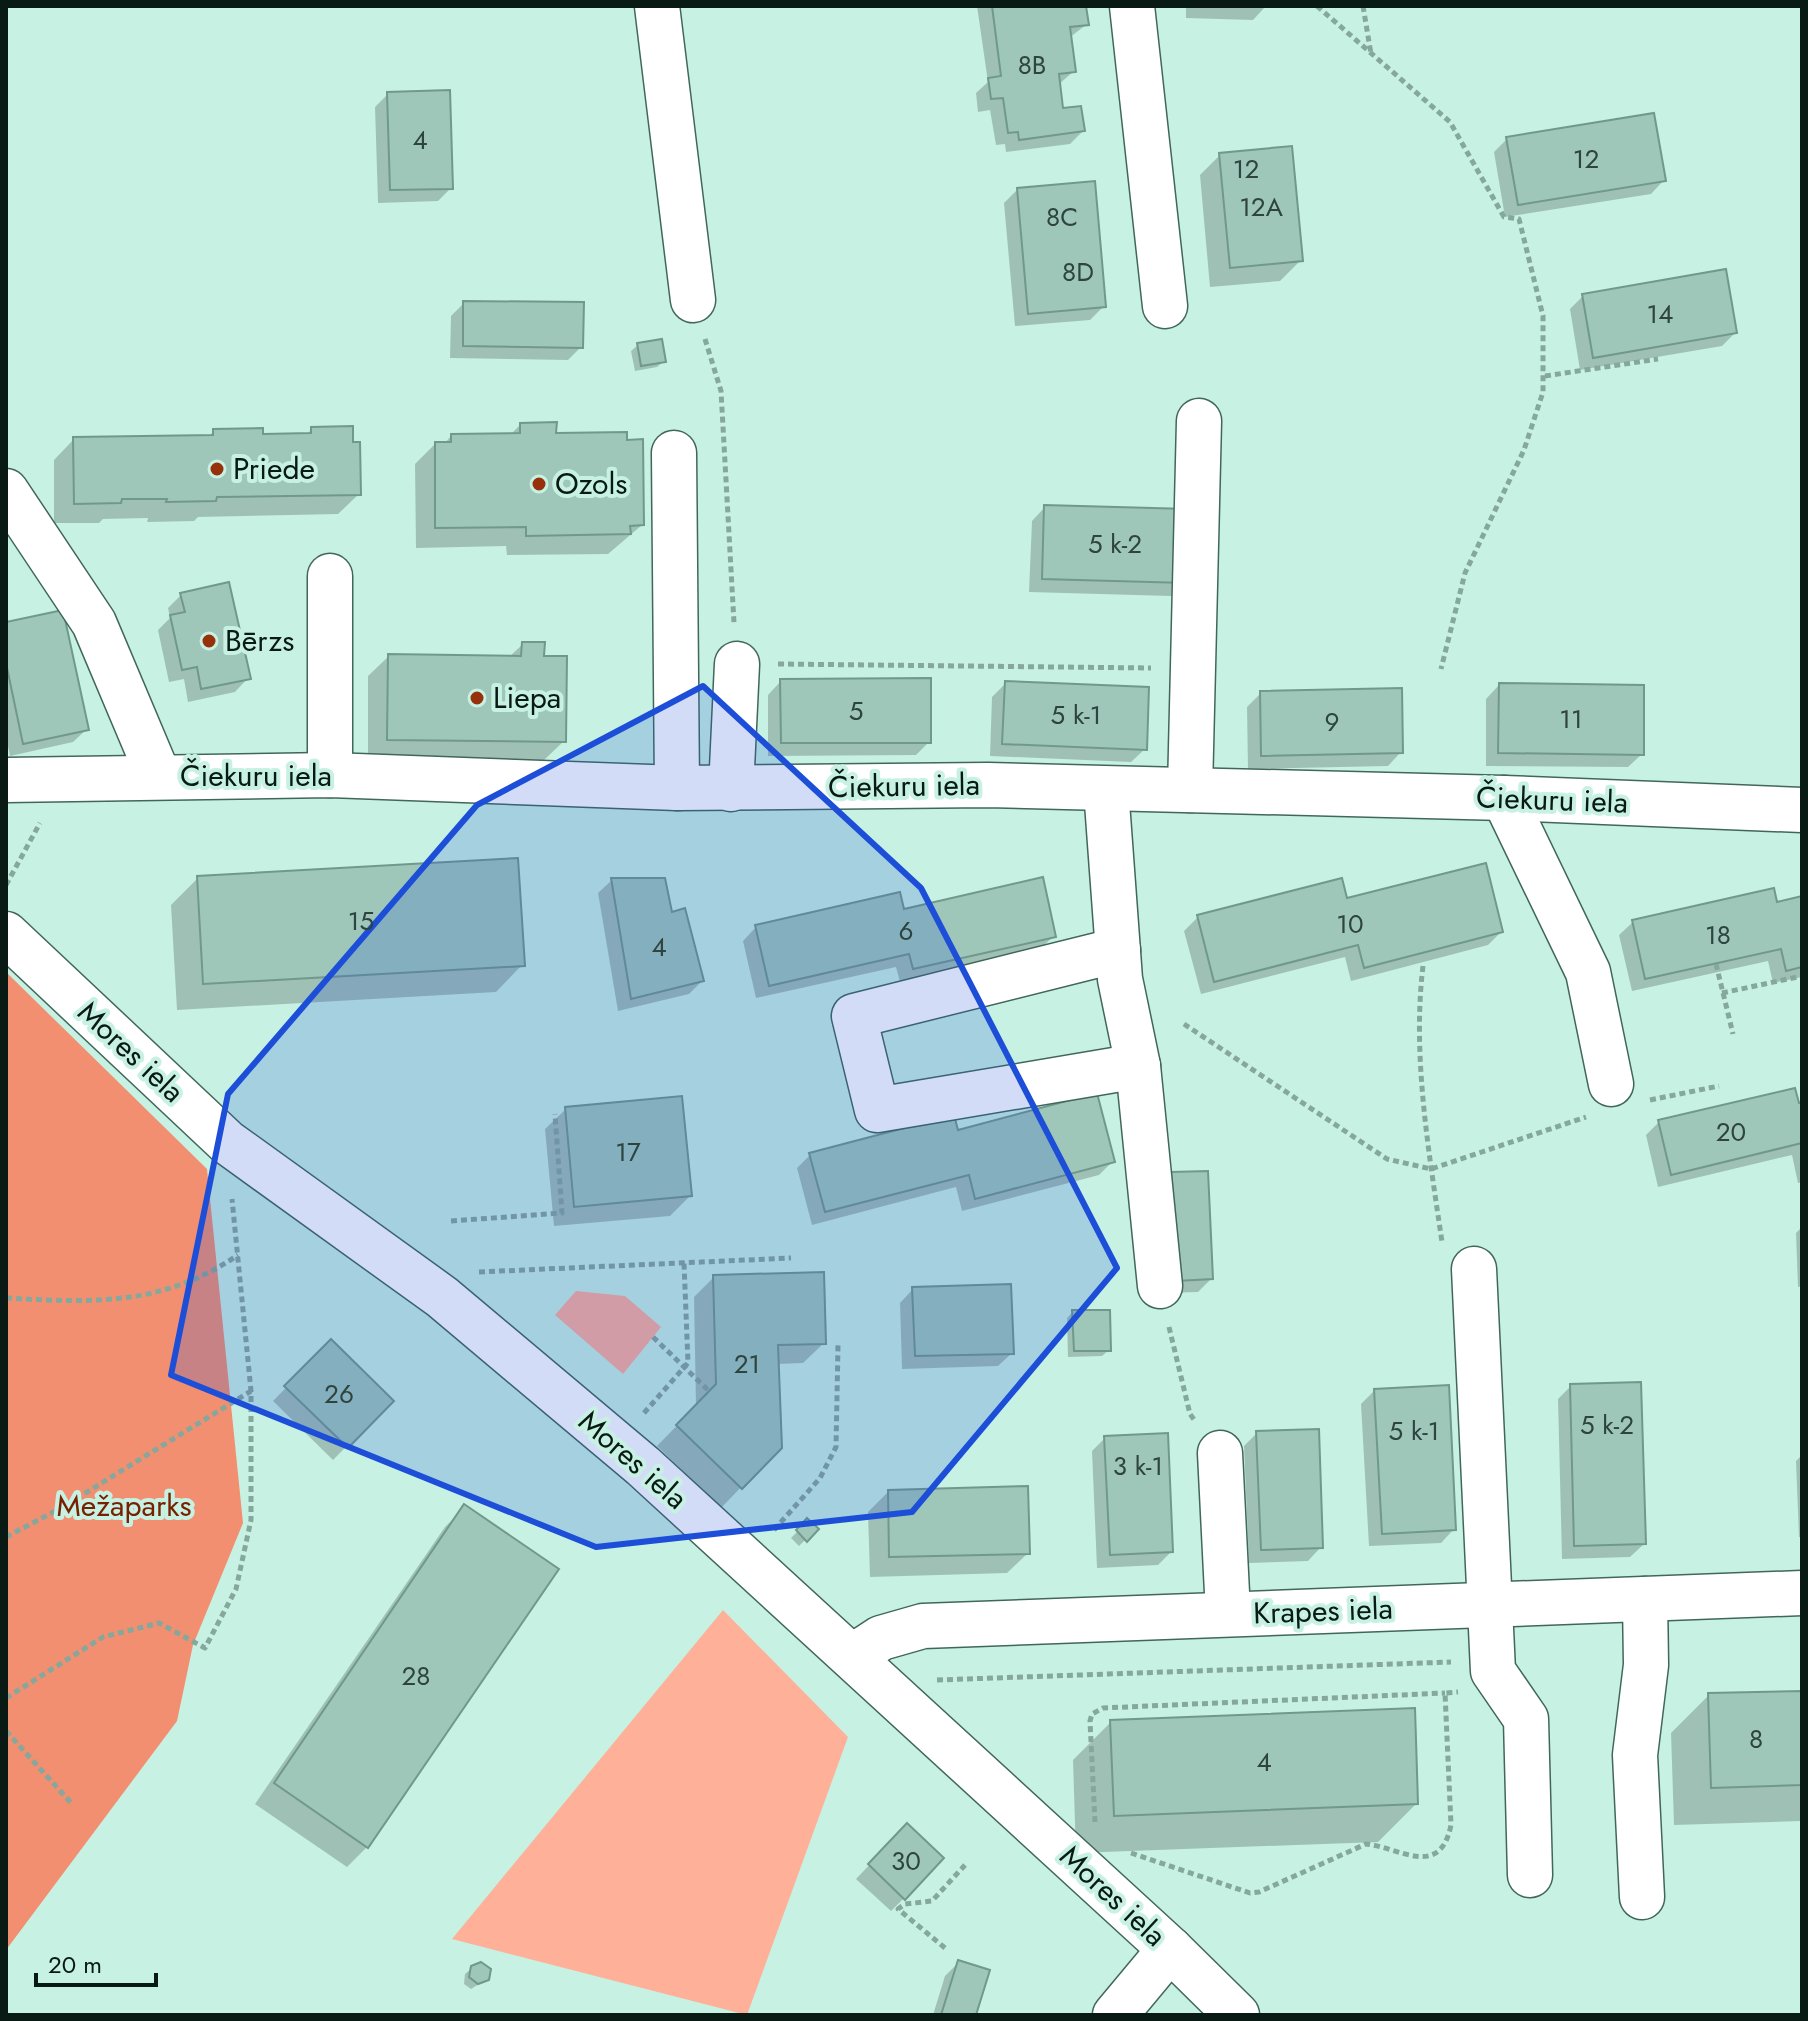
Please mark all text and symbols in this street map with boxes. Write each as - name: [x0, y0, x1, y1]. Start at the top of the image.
- house number: 8B: [1018, 46, 1046, 84]
- house number: 4: [412, 121, 428, 159]
- house number: 12: [1573, 140, 1599, 178]
- house number: 12: [1233, 150, 1259, 188]
- house number: 12A: [1239, 188, 1284, 226]
- house number: 8C: [1046, 198, 1078, 236]
- house number: 8D: [1062, 253, 1094, 291]
- house number: 14: [1647, 295, 1673, 333]
- place label: Priede: [233, 447, 315, 490]
- marker: Priede: [208, 460, 226, 478]
- place label: Ozols: [555, 462, 627, 505]
- marker: Ozols: [530, 475, 548, 493]
- house number: 5 k-2: [1088, 525, 1142, 563]
- place label: Bērzs: [225, 619, 294, 662]
- marker: Bērzs: [200, 632, 218, 650]
- place label: Liepa: [493, 676, 561, 719]
- marker: Liepa: [468, 689, 486, 707]
- house number: 5: [849, 692, 863, 730]
- house number: 5 k-1: [1050, 696, 1102, 734]
- house number: 11: [1559, 700, 1583, 738]
- house number: 9: [1325, 703, 1339, 741]
- street label: Čiekuru iela: [180, 754, 332, 797]
- street label: Čiekuru iela: [828, 763, 980, 808]
- street label: Čiekuru iela: [1475, 775, 1629, 824]
- house number: 15: [348, 902, 374, 940]
- house number: 10: [1336, 905, 1364, 943]
- house number: 6: [899, 912, 913, 950]
- house number: 18: [1705, 916, 1731, 954]
- house number: 4: [651, 928, 667, 966]
- street label: Mores iela: [69, 991, 194, 1112]
- house number: 20: [1716, 1113, 1746, 1151]
- house number: 17: [615, 1133, 641, 1171]
- house number: 21: [734, 1345, 760, 1383]
- house number: 26: [324, 1375, 354, 1413]
- street label: Mores iela: [570, 1400, 697, 1519]
- house number: 5 k-2: [1580, 1406, 1634, 1444]
- house number: 5 k-1: [1388, 1412, 1440, 1450]
- house number: 3 k-1: [1113, 1447, 1163, 1485]
- park label: Mežaparks: [56, 1484, 192, 1527]
- street label: Krapes iela: [1252, 1587, 1394, 1634]
- house number: 28: [402, 1657, 431, 1695]
- house number: 8: [1749, 1720, 1763, 1758]
- house number: 4: [1256, 1743, 1272, 1781]
- street label: Mores iela: [1051, 1835, 1176, 1956]
- house number: 30: [891, 1842, 921, 1880]
- scale bar: [36, 1937, 156, 1987]
- text: 20 m: [48, 1947, 102, 1982]

